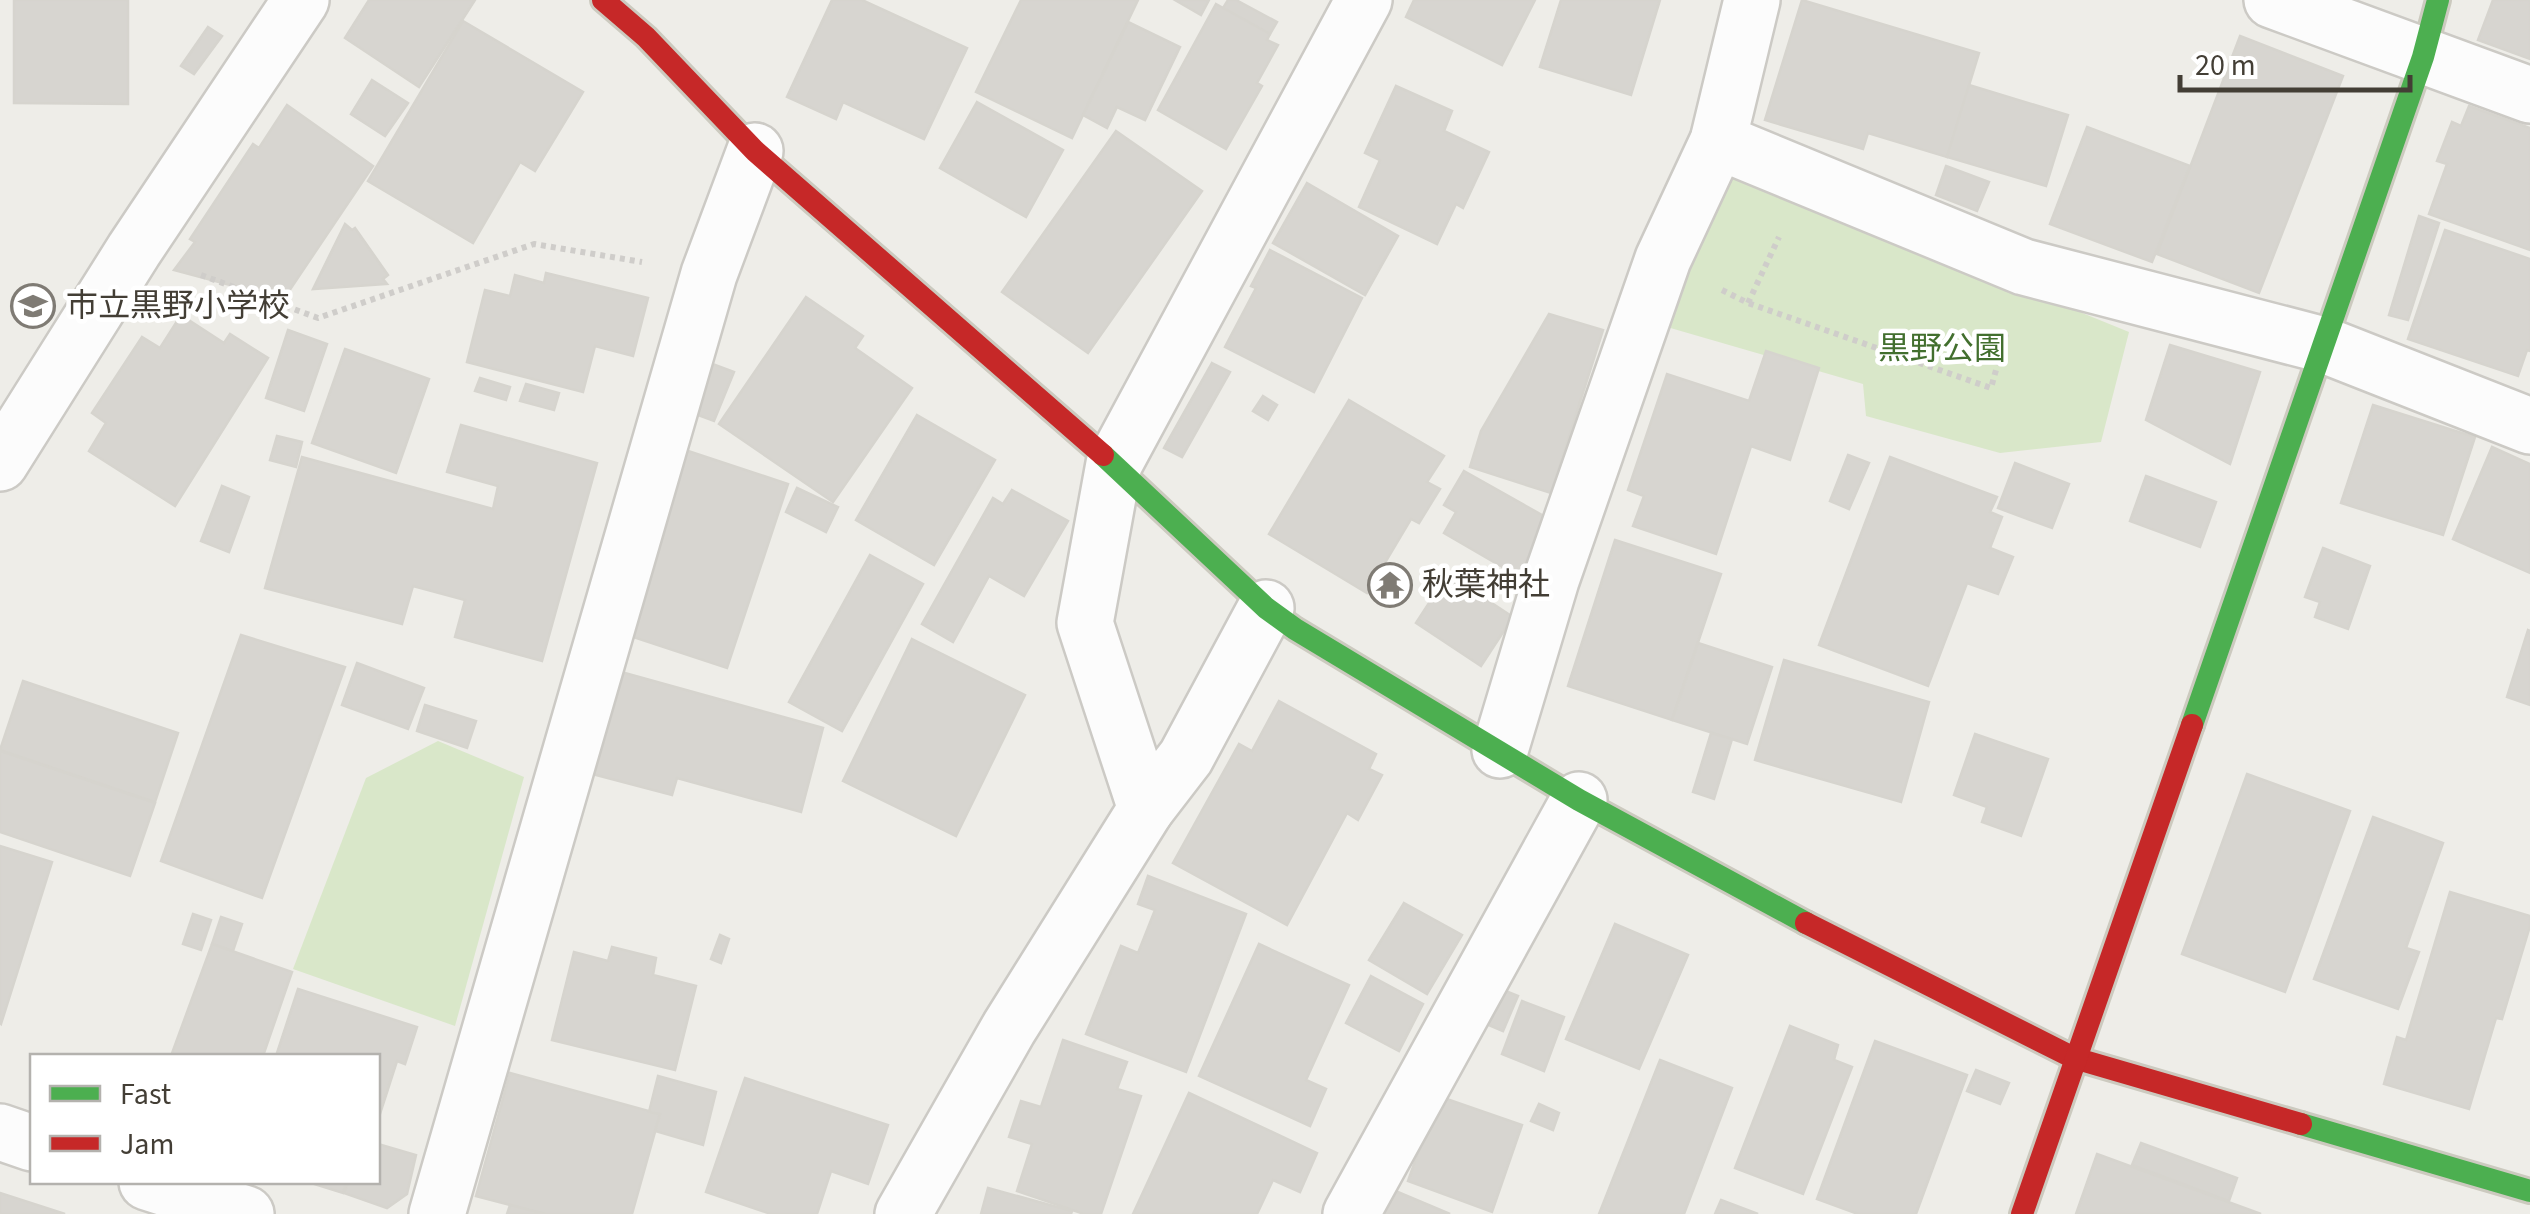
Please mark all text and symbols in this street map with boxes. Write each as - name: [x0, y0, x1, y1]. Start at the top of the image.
- scale bar: [2180, 30, 2410, 92]
- text: 20 m: [2195, 44, 2256, 87]
- school or university icon: 市立黒野小学校: [10, 283, 56, 329]
- place label: 市立黒野小学校: [66, 283, 290, 329]
- park label: 黒野公園: [1878, 326, 2006, 372]
- temple icon: 秋葉神社: [1367, 562, 1413, 608]
- place label: 秋葉神社: [1422, 562, 1550, 608]
- legend: [30, 1054, 380, 1184]
- text: Fast: [120, 1073, 171, 1116]
- text: Jam: [120, 1123, 174, 1166]

